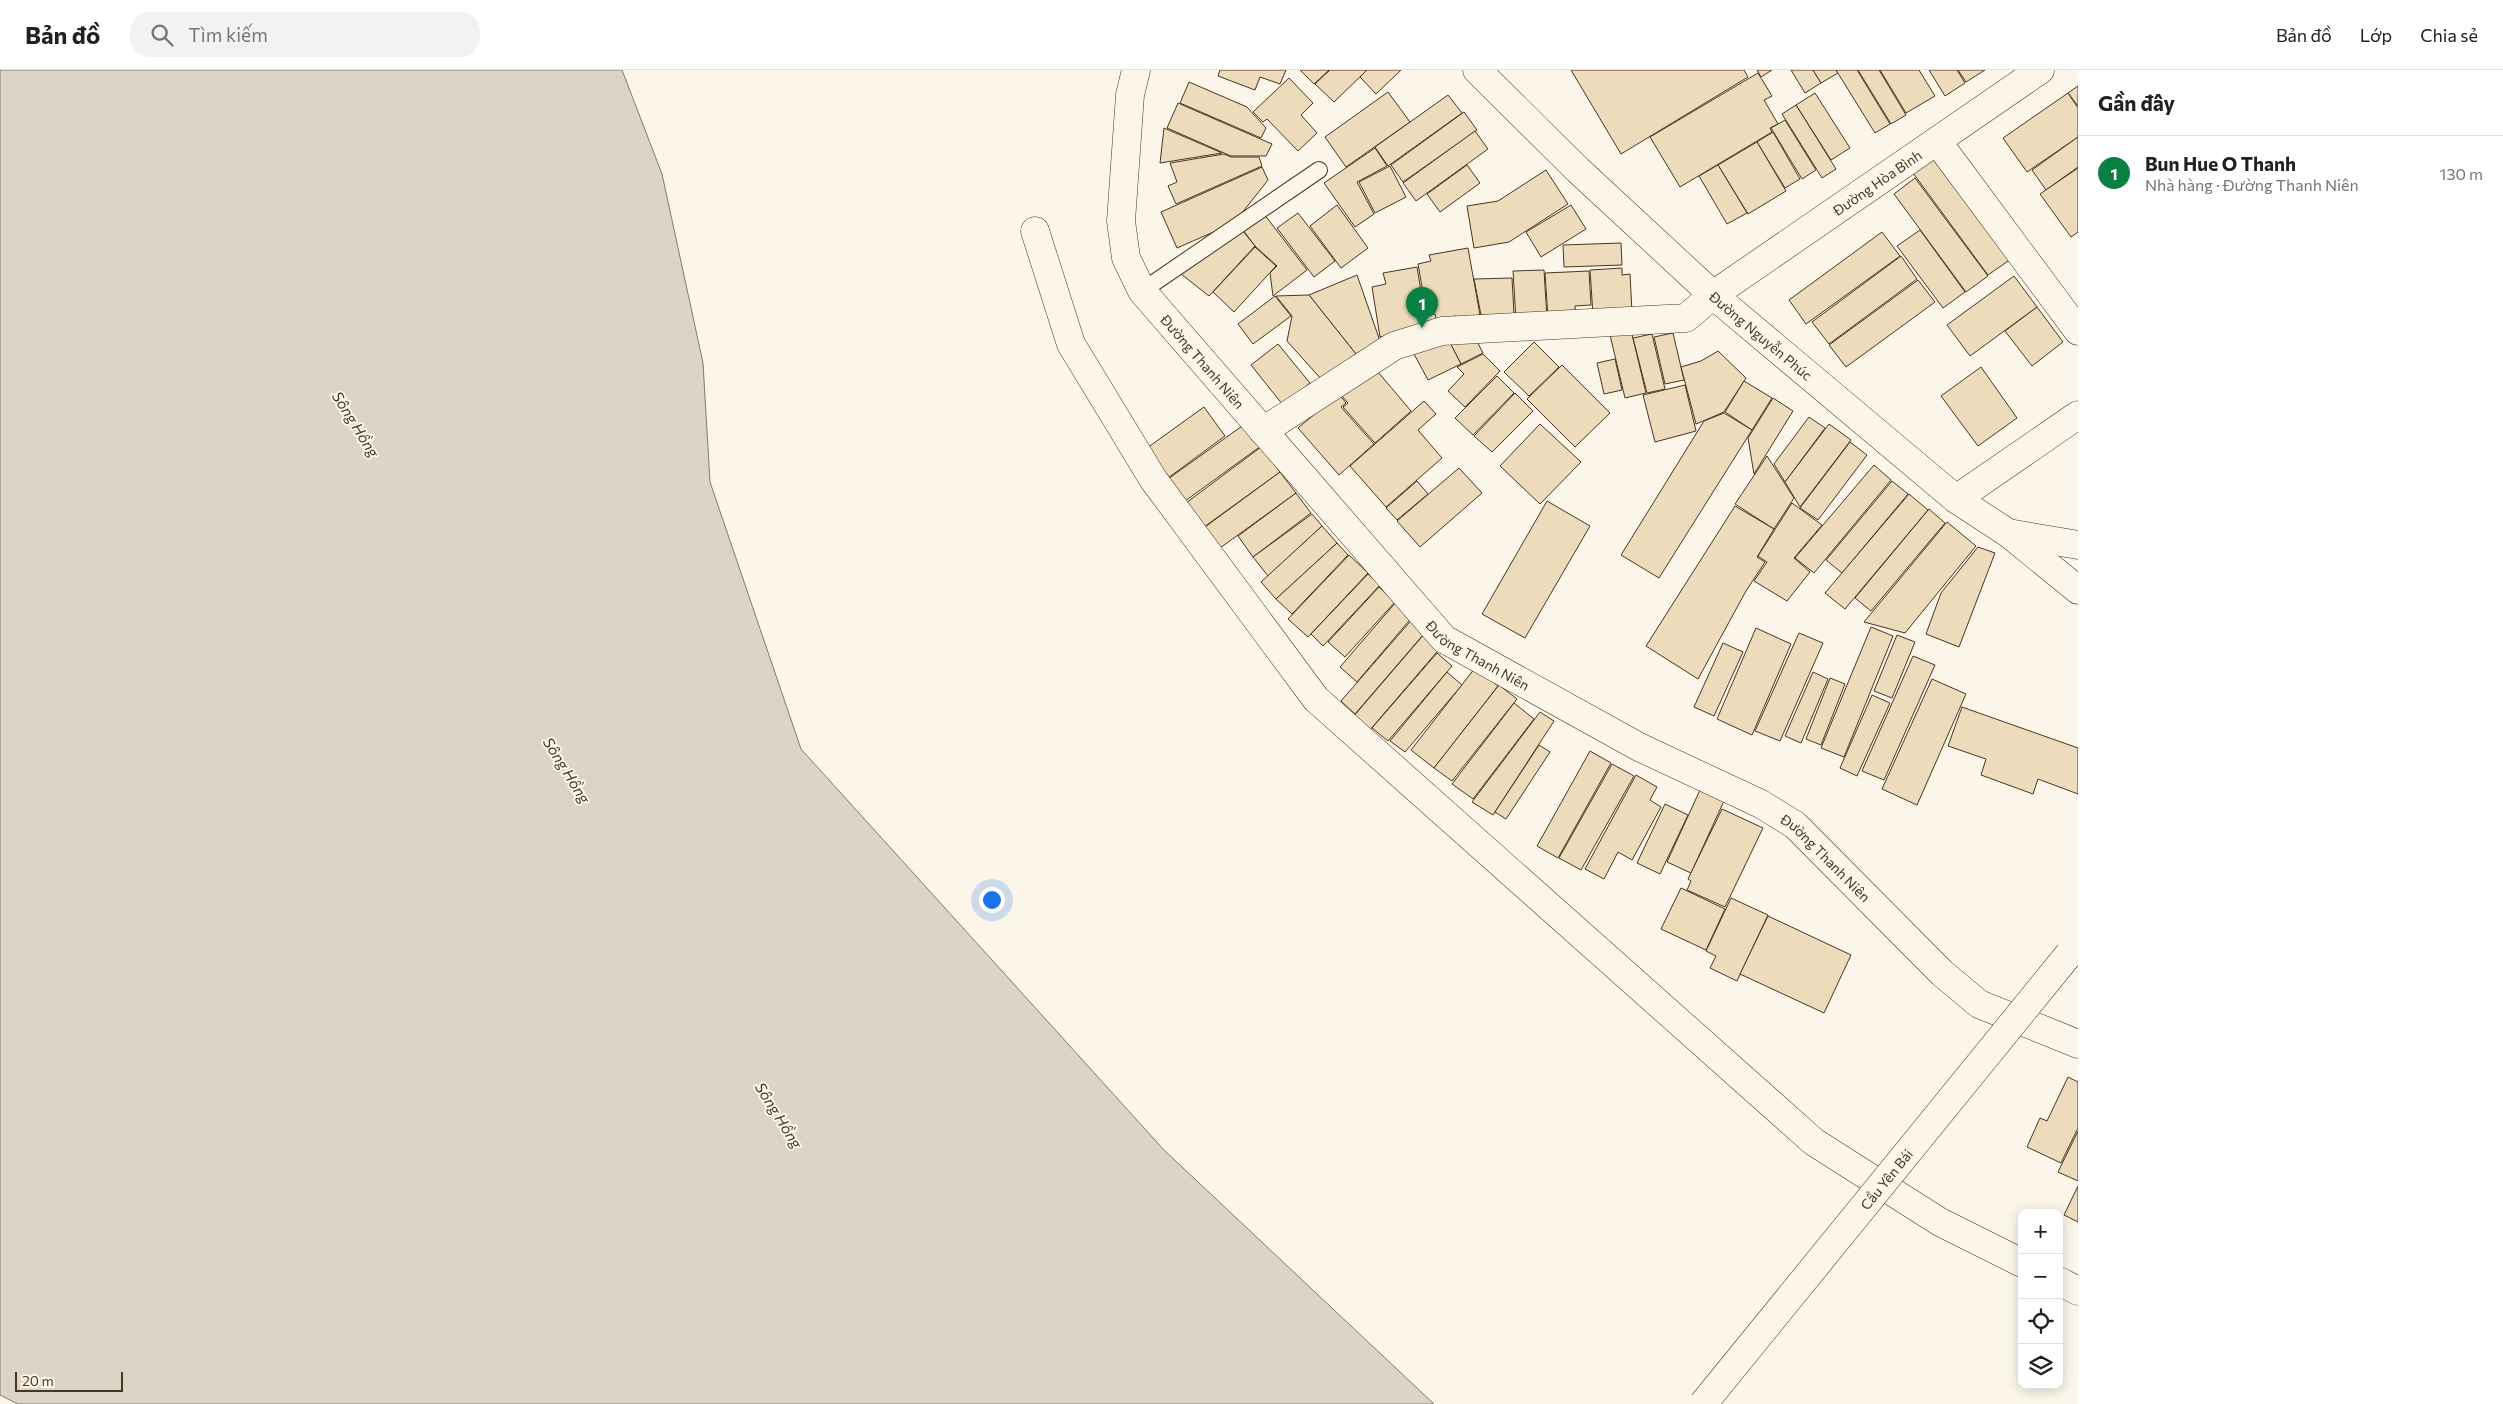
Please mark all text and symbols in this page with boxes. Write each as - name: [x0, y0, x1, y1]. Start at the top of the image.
- search box: [130, 12, 480, 57]
- text: Bản đồ: [25, 20, 100, 49]
- icon: search: [148, 21, 176, 49]
- text: Tìm kiếm: [188, 23, 268, 46]
- text: Bản đồ: [2276, 24, 2332, 46]
- text: Lớp: [2360, 24, 2392, 46]
- text: Chia sẻ: [2420, 24, 2478, 46]
- text: Gần đây: [2098, 90, 2175, 115]
- street label: Đường Hòa Bình: [1828, 146, 1925, 219]
- text: Bun Hue O Thanh: [2145, 152, 2296, 175]
- text: 1: [2110, 164, 2118, 183]
- text: 130 m: [2440, 164, 2483, 183]
- text: Nhà hàng · Đường Thanh Niên: [2145, 175, 2359, 194]
- pin: 1: [1406, 287, 1438, 328]
- street label: Đường Nguyễn Phúc: [1706, 287, 1816, 383]
- street label: Đường Thanh Niên: [1157, 310, 1248, 412]
- water label: Sông Hồng: [329, 388, 384, 461]
- street label: Đường Thanh Niên: [1422, 616, 1533, 693]
- water label: Sông Hồng: [540, 734, 595, 807]
- street label: Đường Thanh Niên: [1777, 809, 1874, 905]
- your location: [979, 887, 1005, 913]
- water label: Sông Hồng: [752, 1079, 807, 1152]
- street label: Cầu Yên Bái: [1856, 1145, 1916, 1213]
- map controls: [2018, 1209, 2063, 1389]
- button: +: [2018, 1209, 2063, 1254]
- button: −: [2018, 1254, 2063, 1299]
- button: locate: [2018, 1299, 2063, 1344]
- button: layers: [2018, 1344, 2063, 1389]
- scale bar: [15, 1369, 122, 1392]
- text: 20 m: [22, 1372, 54, 1389]

